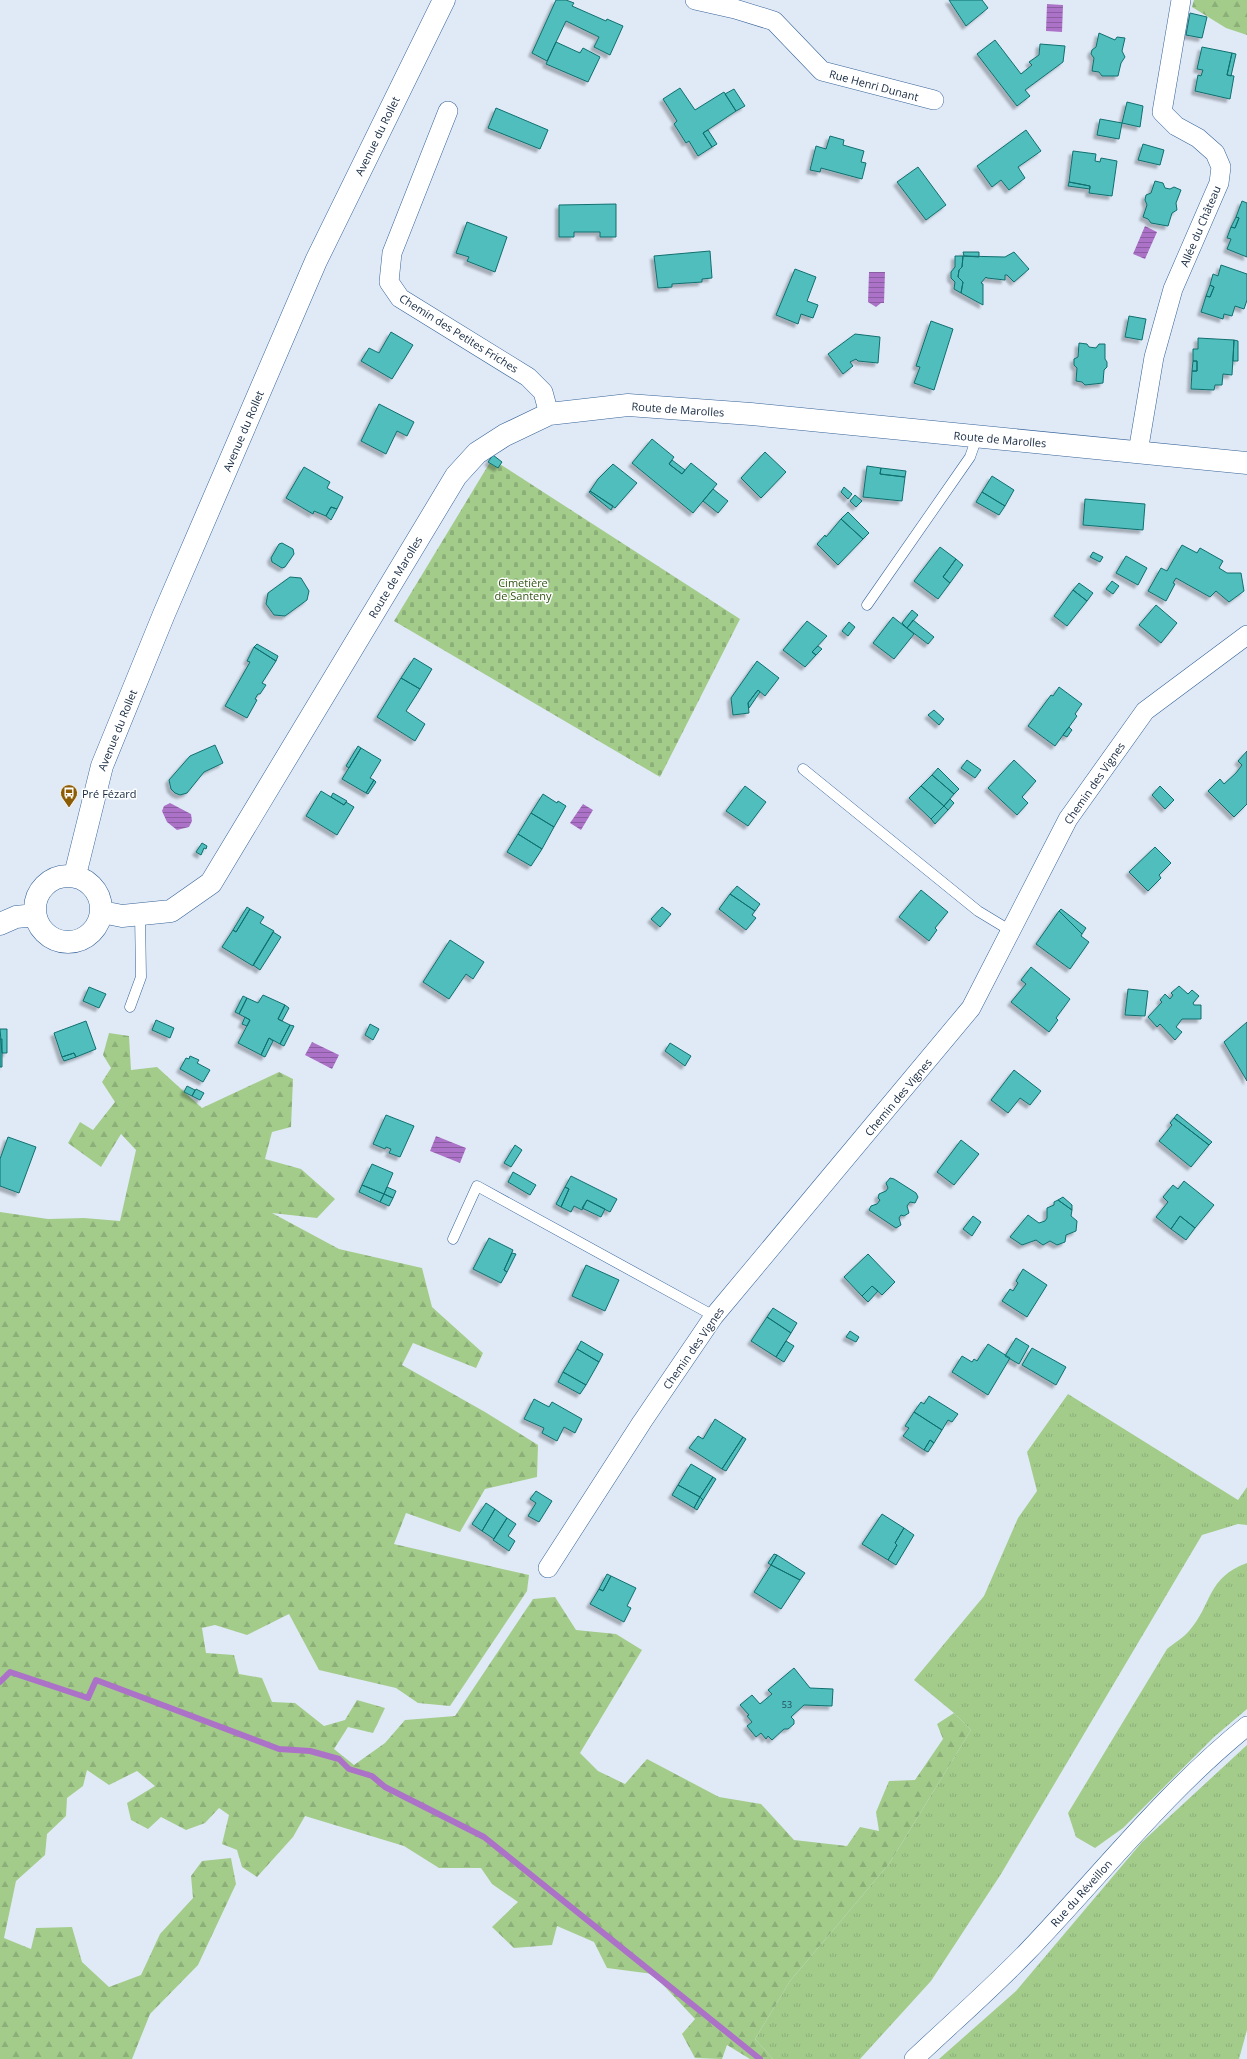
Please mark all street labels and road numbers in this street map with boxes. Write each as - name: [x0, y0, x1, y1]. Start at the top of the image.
- street label: Rue Henri Dunant: [828, 66, 920, 104]
- street label: Avenue du Rollet: [351, 94, 403, 178]
- street label: Allée du Château: [1176, 183, 1224, 269]
- street label: Chemin des Petites Friches: [397, 290, 521, 376]
- street label: Avenue du Rollet: [219, 388, 267, 474]
- street label: Route de Marolles: [631, 398, 725, 420]
- street label: Route de Marolles: [953, 427, 1047, 451]
- street label: Route de Marolles: [365, 533, 425, 621]
- street label: Avenue du Rollet: [94, 687, 140, 773]
- street label: Chemin des Vignes: [1060, 739, 1128, 827]
- street label: Chemin des Vignes: [861, 1055, 935, 1139]
- street label: Chemin des Vignes: [659, 1304, 727, 1392]
- street label: Rue du Réveillon: [1047, 1856, 1115, 1930]

